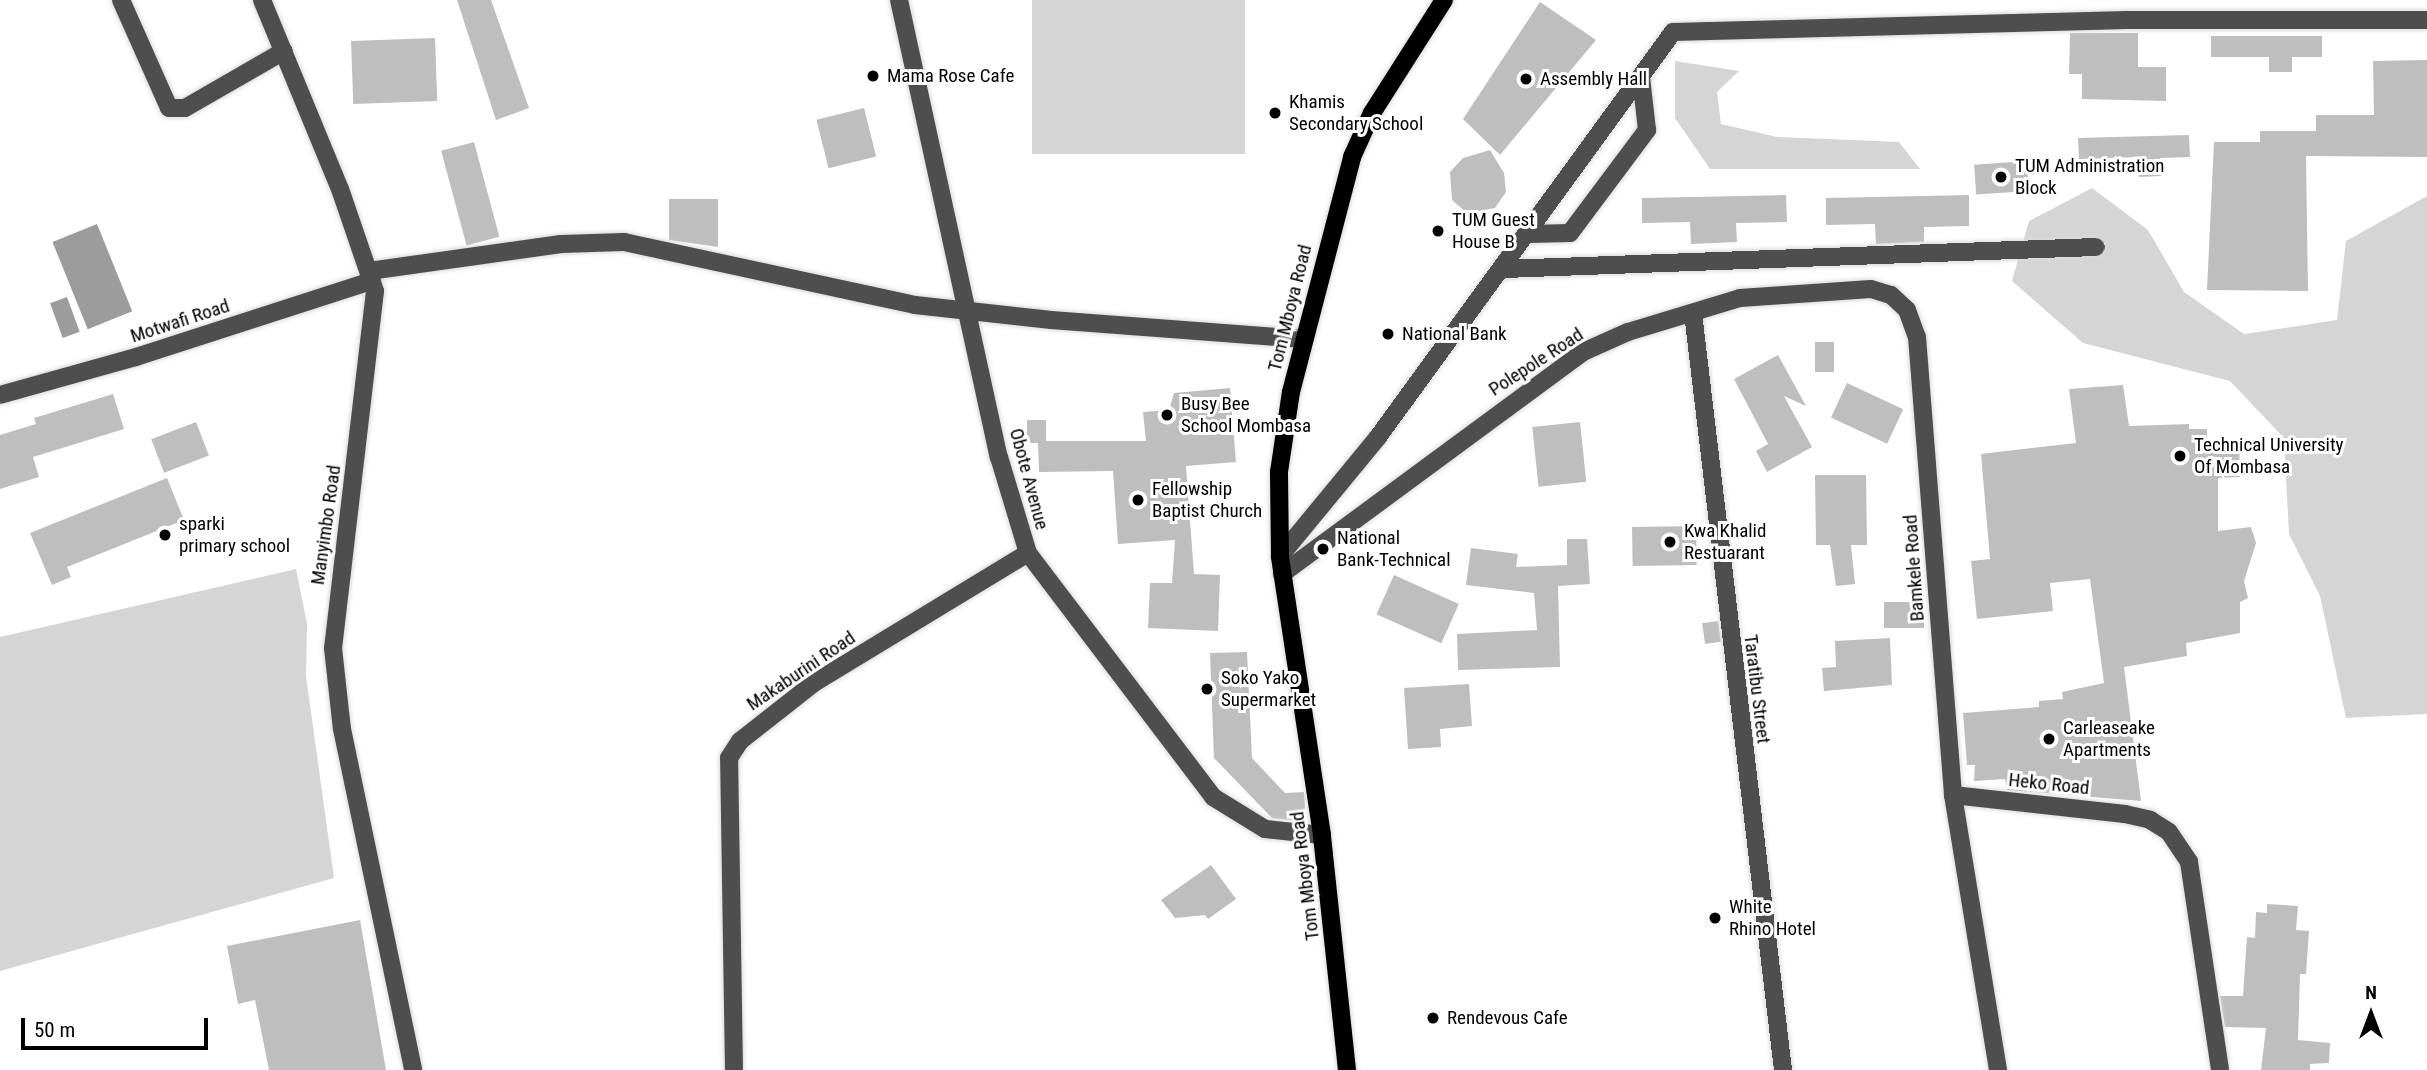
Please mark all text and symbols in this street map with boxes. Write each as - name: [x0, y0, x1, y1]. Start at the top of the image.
- place label: Mama Rose Cafe: [887, 65, 1014, 87]
- marker: Mama Rose Cafe: [865, 68, 881, 84]
- place label: Assembly Hall: [1540, 68, 1647, 90]
- marker: Assembly Hall: [1518, 71, 1534, 87]
- place label: Khamis Secondary School: [1289, 91, 1423, 135]
- marker: Khamis Secondary School: [1267, 105, 1283, 121]
- place label: TUM Administration Block: [2015, 155, 2164, 199]
- marker: TUM Administration Block: [1993, 169, 2009, 185]
- place label: TUM Guest House B: [1452, 209, 1535, 253]
- marker: TUM Guest House B: [1430, 223, 1446, 239]
- street label: Tom Mboya Road: [1263, 242, 1317, 374]
- street label: Motwafi Road: [128, 294, 232, 348]
- place label: National Bank: [1402, 323, 1507, 345]
- street label: Polepole Road: [1485, 323, 1587, 401]
- marker: National Bank: [1380, 326, 1396, 342]
- place label: Busy Bee School Mombasa: [1181, 393, 1311, 437]
- marker: Busy Bee School Mombasa: [1159, 407, 1175, 423]
- street label: Obote Avenue: [1005, 426, 1053, 532]
- place label: Technical University Of Mombasa: [2194, 434, 2343, 478]
- marker: Technical University Of Mombasa: [2172, 448, 2188, 464]
- street label: Manyimbo Road: [306, 464, 346, 586]
- place label: Fellowship Baptist Church: [1152, 478, 1262, 522]
- marker: Fellowship Baptist Church: [1130, 492, 1146, 508]
- place label: sparki primary school: [179, 513, 290, 557]
- street label: Bamkele Road: [1899, 514, 1929, 622]
- place label: Kwa Khalid Restuarant: [1684, 520, 1766, 564]
- marker: sparki primary school: [157, 527, 173, 543]
- place label: National Bank-Technical: [1337, 527, 1451, 571]
- marker: Kwa Khalid Restuarant: [1662, 534, 1678, 550]
- marker: National Bank-Technical: [1315, 541, 1331, 557]
- street label: Makaburini Road: [742, 626, 860, 716]
- street label: Taratibu Street: [1739, 633, 1775, 745]
- place label: Soko Yako Supermarket: [1221, 667, 1316, 711]
- marker: Soko Yako Supermarket: [1199, 681, 1215, 697]
- place label: Carleaseake Apartments: [2063, 717, 2155, 761]
- marker: Carleaseake Apartments: [2041, 731, 2057, 747]
- street label: Heko Road: [2007, 768, 2091, 800]
- street label: Tom Mboya Road: [1286, 810, 1324, 942]
- place label: White Rhino Hotel: [1729, 896, 1816, 940]
- marker: White Rhino Hotel: [1707, 910, 1723, 926]
- north arrow: [2336, 979, 2406, 1049]
- text: N: [2365, 981, 2377, 1004]
- scale bar: [24, 1004, 212, 1048]
- place label: Rendevous Cafe: [1447, 1007, 1568, 1029]
- marker: Rendevous Cafe: [1425, 1010, 1441, 1026]
- text: 50 m: [34, 1018, 75, 1042]

